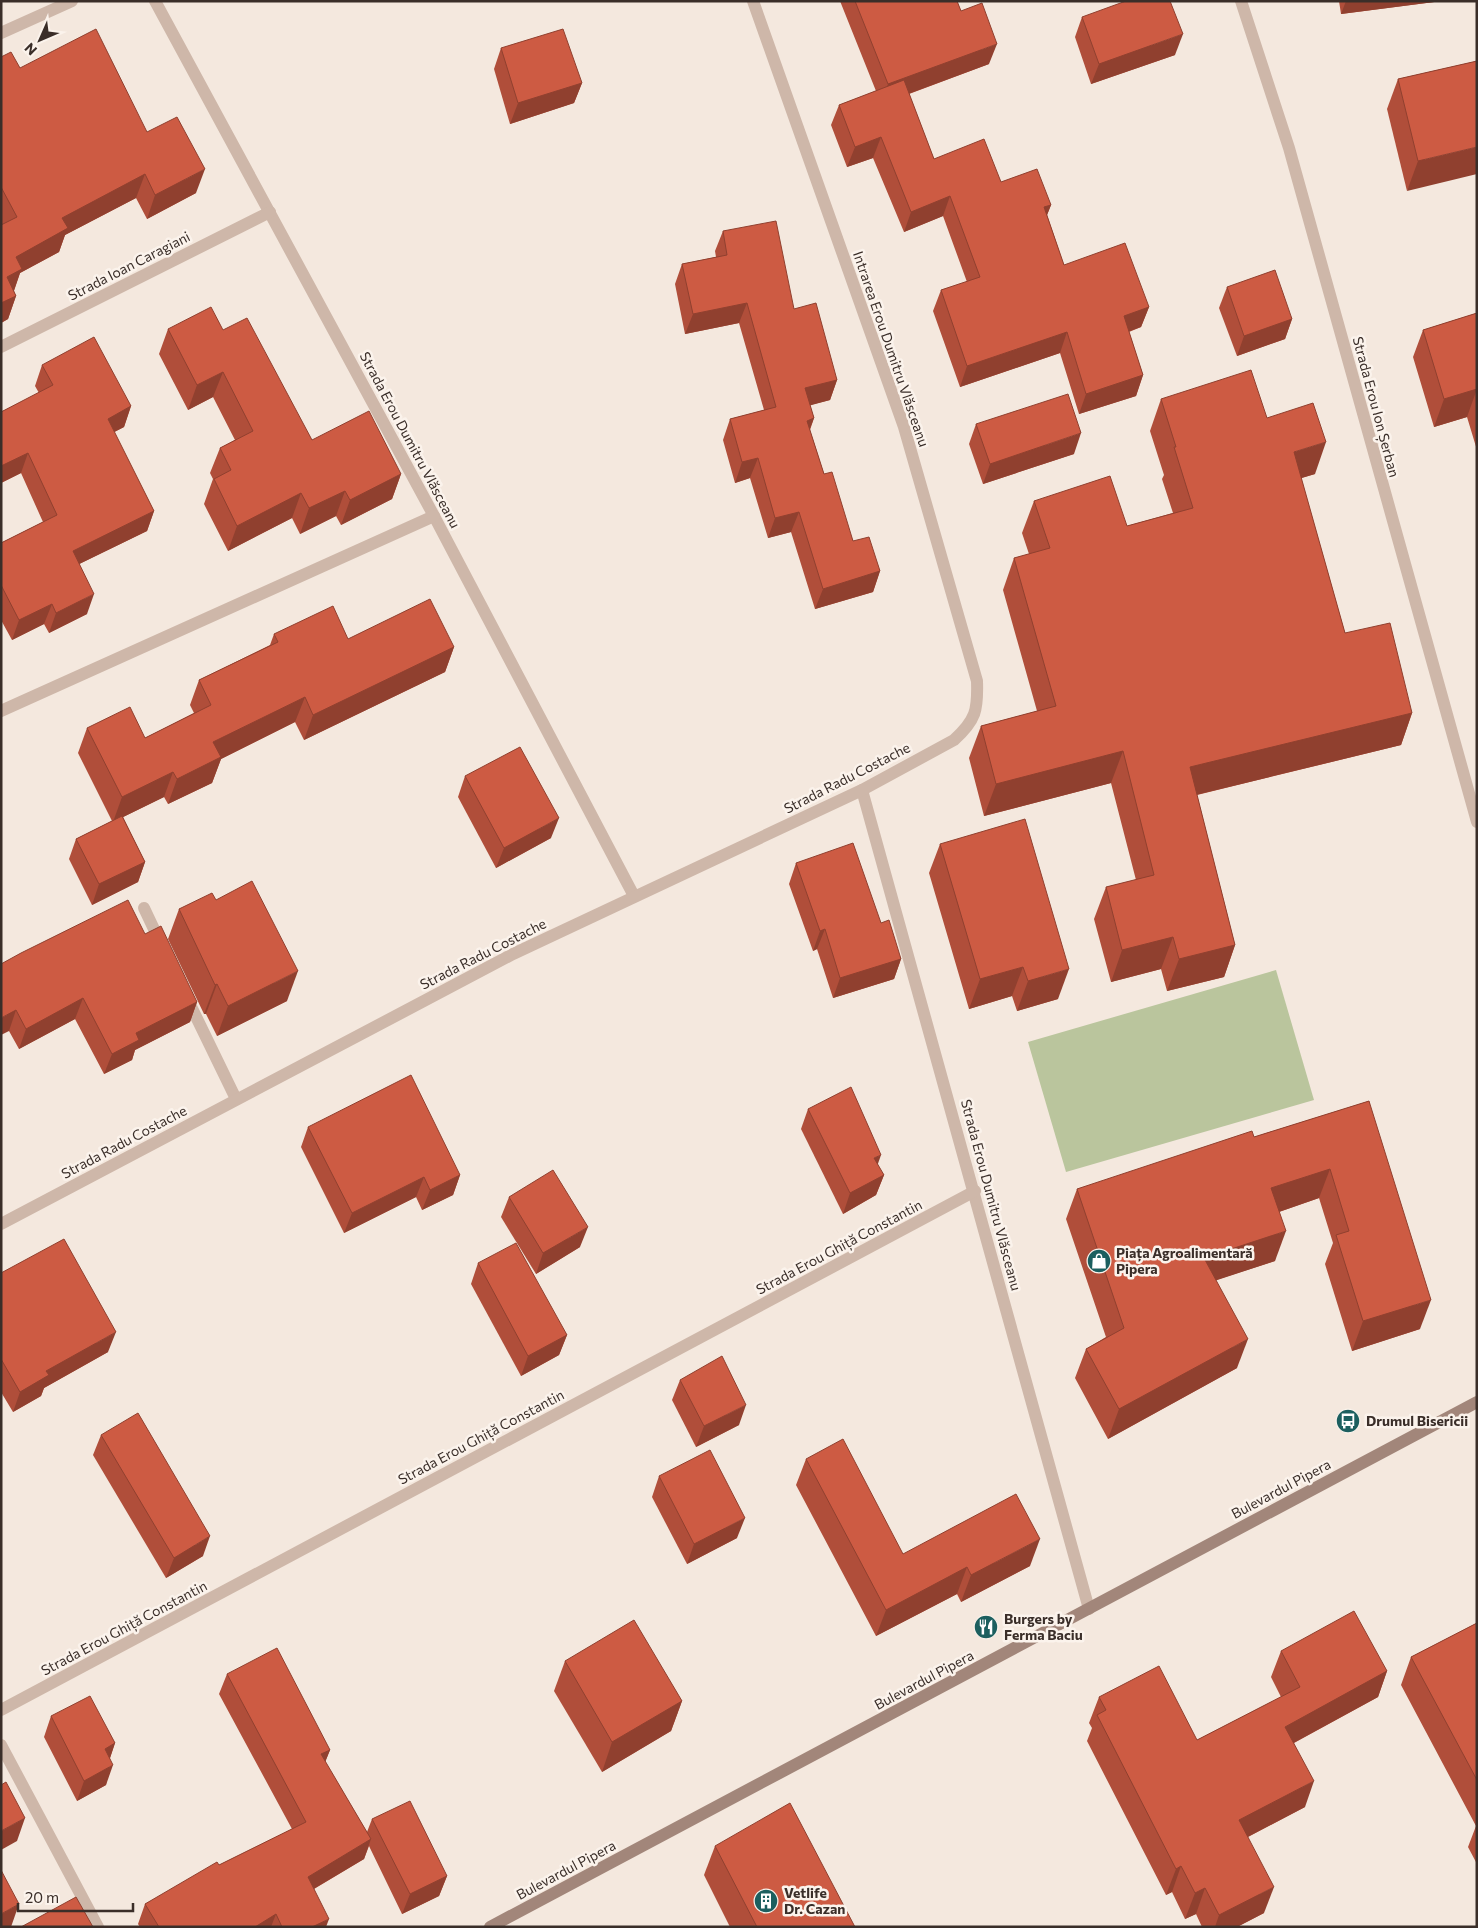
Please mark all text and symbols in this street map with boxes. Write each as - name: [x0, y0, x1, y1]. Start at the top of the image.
- north arrow: [15, 15, 65, 65]
- text: N: [21, 40, 40, 59]
- street label: Strada Ioan Caragiani: [65, 227, 193, 304]
- street label: Intrarea Erou Dumitru Vlăsceanu: [850, 249, 933, 449]
- street label: Strada Erou Ion Șerban: [1349, 335, 1403, 479]
- street label: Strada Erou Dumitru Vlăsceanu: [357, 349, 464, 531]
- street label: Strada Radu Costache: [781, 738, 913, 817]
- street label: Strada Radu Costache: [417, 914, 549, 993]
- street label: Strada Erou Dumitru Vlăsceanu: [958, 1097, 1025, 1292]
- street label: Strada Radu Costache: [58, 1101, 189, 1182]
- street label: Strada Erou Ghiță Constantin: [753, 1196, 925, 1298]
- place label: Piața Agroalimentară Pipera: [1116, 1244, 1253, 1277]
- shop icon: Piața Agroalimentară Pipera: [1086, 1248, 1112, 1274]
- street label: Strada Erou Ghiță Constantin: [395, 1386, 567, 1488]
- bus stop icon: Drumul Bisericii: [1335, 1408, 1361, 1434]
- place label: Drumul Bisericii: [1366, 1412, 1468, 1429]
- street label: Bulevardul Pipera: [1228, 1455, 1333, 1522]
- street label: Strada Erou Ghiță Constantin: [38, 1577, 210, 1679]
- place label: Burgers by Ferma Baciu: [1004, 1610, 1083, 1643]
- restaurant icon: Burgers by Ferma Baciu: [973, 1614, 999, 1640]
- street label: Bulevardul Pipera: [871, 1646, 976, 1713]
- street label: Bulevardul Pipera: [513, 1836, 618, 1903]
- scale bar: [18, 1880, 132, 1912]
- place label: Vetlife Dr. Cazan: [784, 1884, 845, 1917]
- text: 20 m: [25, 1888, 59, 1906]
- building icon: Vetlife Dr. Cazan: [753, 1888, 779, 1914]

